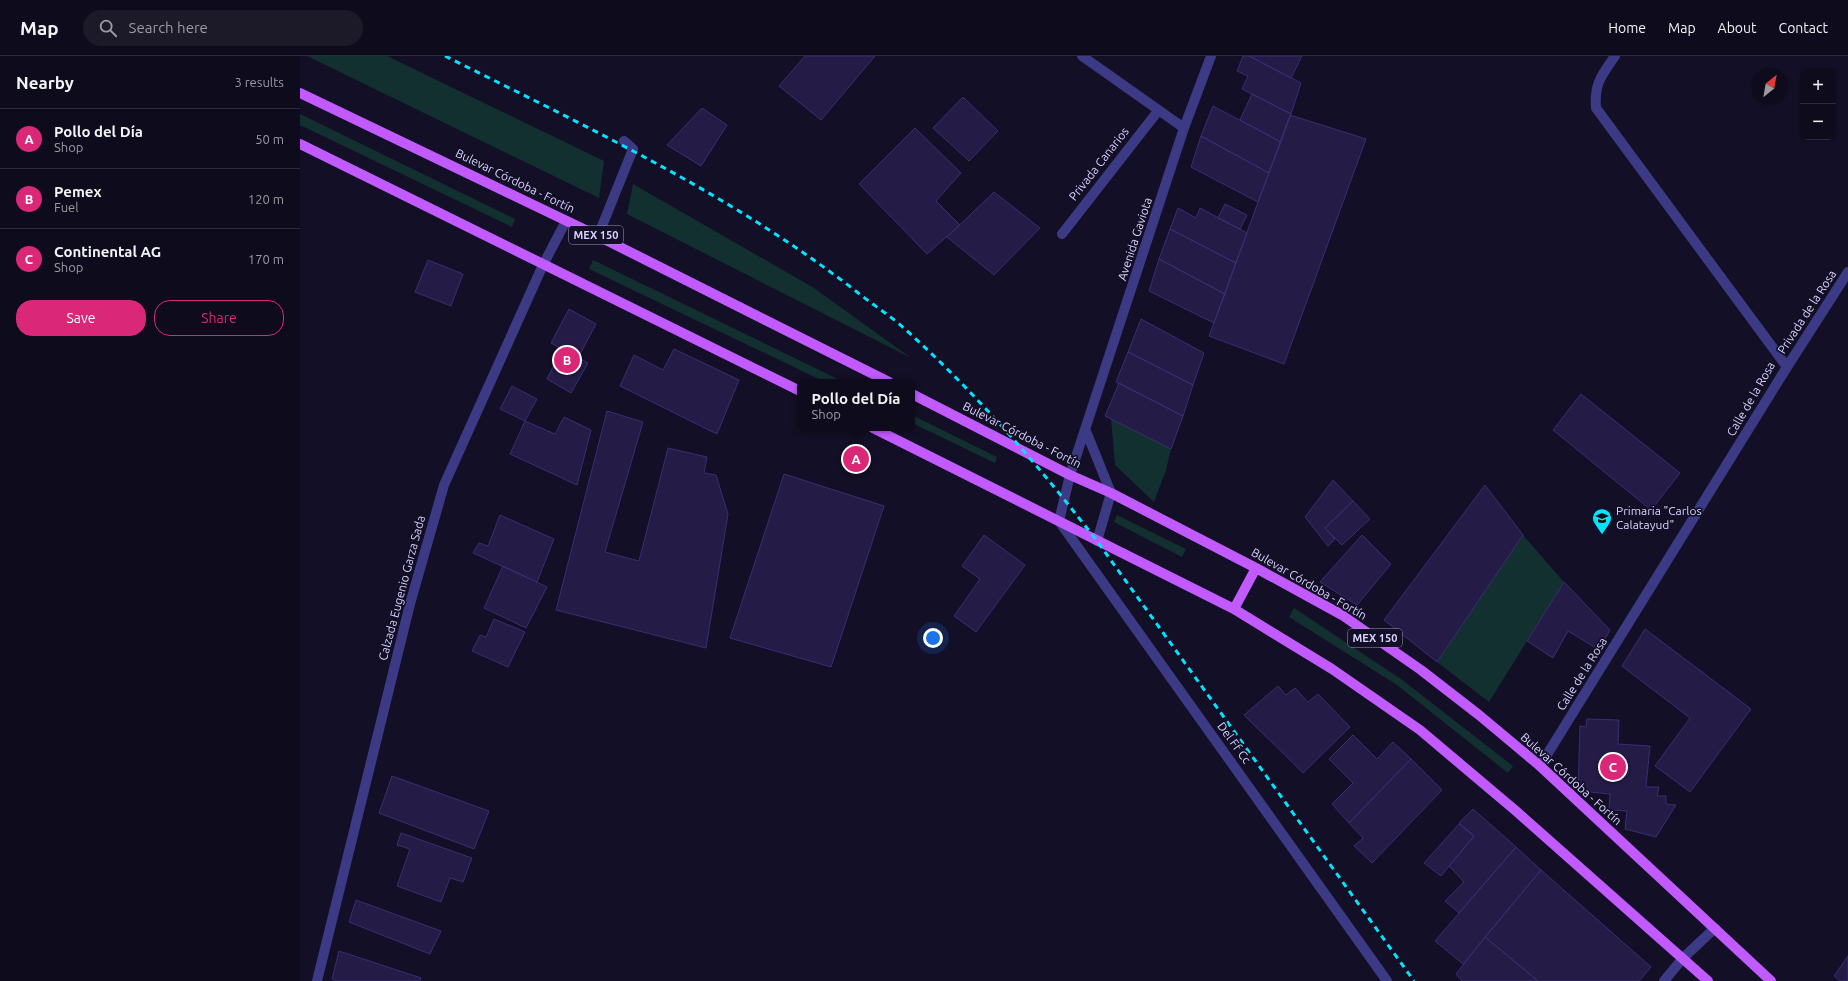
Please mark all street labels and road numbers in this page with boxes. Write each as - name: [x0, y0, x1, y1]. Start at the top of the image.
- street label: Privada Canarios: [1066, 125, 1131, 203]
- street label: Bulevar Córdoba - Fortín: [453, 146, 577, 215]
- street label: Avenida Gaviota: [1115, 196, 1154, 282]
- road number: MEX 150: [569, 226, 623, 244]
- street label: Privada de la Rosa: [1775, 268, 1838, 356]
- street label: Calle de la Rosa: [1724, 359, 1777, 438]
- street label: Bulevar Córdoba - Fortín: [961, 399, 1084, 470]
- street label: Calzada Eugenio Garza Sada: [376, 514, 427, 662]
- street label: Bulevar Córdoba - Fortín: [1249, 545, 1369, 622]
- road number: MEX 150: [1348, 629, 1402, 647]
- street label: Calle de la Rosa: [1554, 635, 1609, 713]
- street label: Del Ff Cc: [1215, 720, 1254, 766]
- street label: Bulevar Córdoba - Fortín: [1518, 730, 1624, 828]

